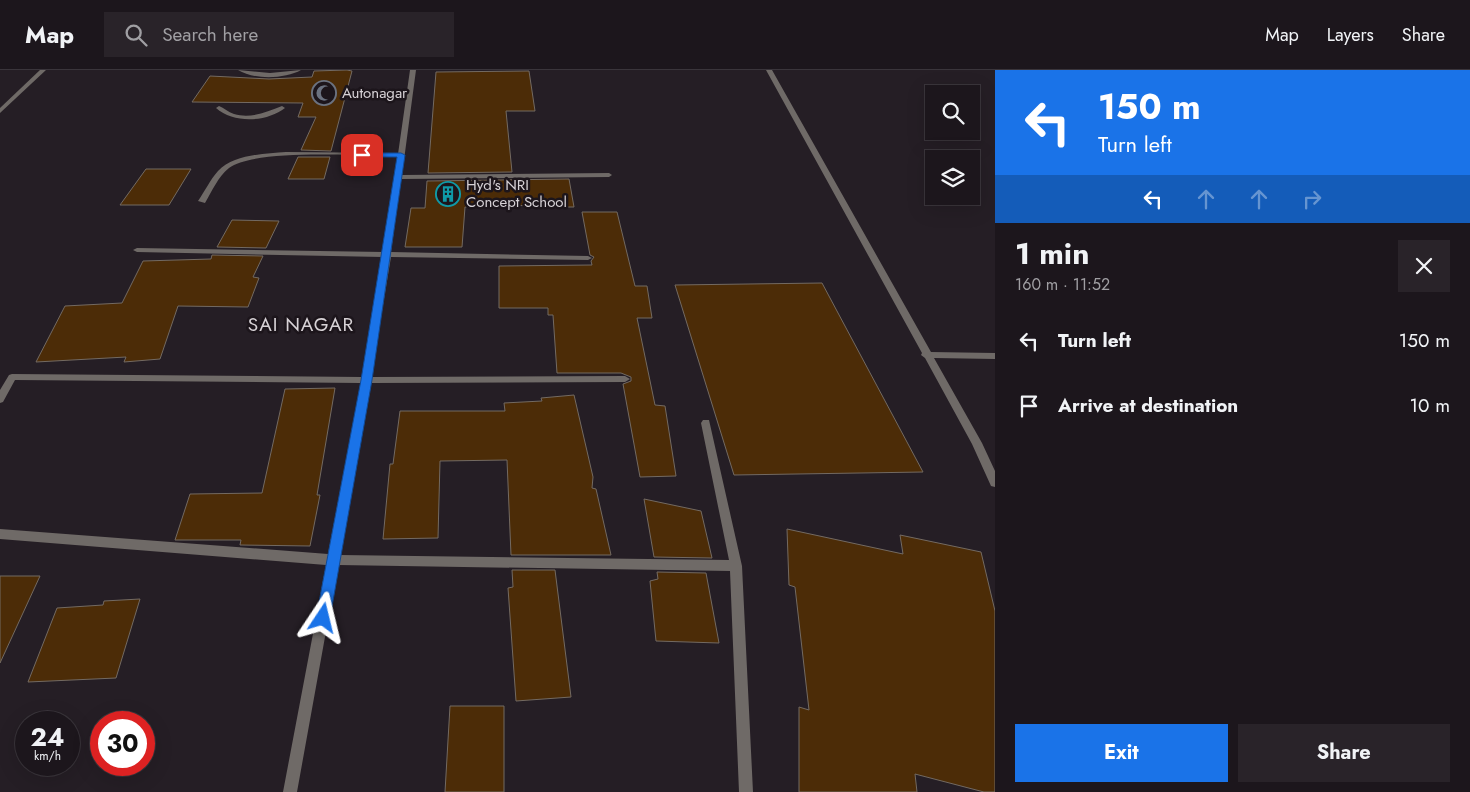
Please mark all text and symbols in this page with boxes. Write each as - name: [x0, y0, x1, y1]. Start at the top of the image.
- search box: [104, 12, 454, 57]
- text: Map: [25, 17, 74, 52]
- icon: search: [122, 21, 150, 49]
- text: Search here: [162, 21, 258, 48]
- text: Map: [1265, 22, 1299, 48]
- text: Layers: [1327, 22, 1374, 48]
- text: Share: [1402, 22, 1445, 48]
- mosque icon: Autonagar: [311, 80, 337, 106]
- place label: Autonagar: [342, 82, 408, 104]
- text: 150 m: [1098, 82, 1201, 132]
- map controls: [925, 85, 980, 205]
- button: search: [925, 85, 980, 140]
- icon: left: [1015, 90, 1080, 155]
- text: Turn left: [1098, 128, 1172, 160]
- pin: [341, 134, 383, 176]
- icon: arrive: [348, 141, 376, 169]
- button: layers: [925, 150, 980, 205]
- place label: Hyd's NRI Concept School: [466, 174, 567, 213]
- building icon: Hyd's NRI Concept School: [435, 181, 461, 207]
- icon: left: [1139, 185, 1167, 213]
- icon: ahead: [1192, 185, 1220, 213]
- icon: ahead: [1245, 185, 1273, 213]
- icon: right: [1298, 185, 1326, 213]
- text: 1 min: [1015, 232, 1089, 275]
- button: close: [1398, 240, 1450, 292]
- text: 160 m · 11:52: [1015, 273, 1110, 296]
- district label: SAI NAGAR: [248, 311, 354, 338]
- icon: left: [1015, 327, 1043, 355]
- text: Turn left: [1058, 327, 1131, 354]
- text: 150 m: [1399, 327, 1450, 354]
- icon: arrive: [1015, 392, 1043, 420]
- text: Arrive at destination: [1058, 392, 1238, 419]
- text: 10 m: [1410, 392, 1450, 419]
- position arrow: [296, 591, 348, 643]
- speed limit sign: 30: [90, 711, 155, 776]
- text: 24: [31, 719, 64, 755]
- button: Exit: [1015, 724, 1228, 782]
- button: Share: [1238, 724, 1450, 782]
- text: km/h: [34, 747, 61, 765]

